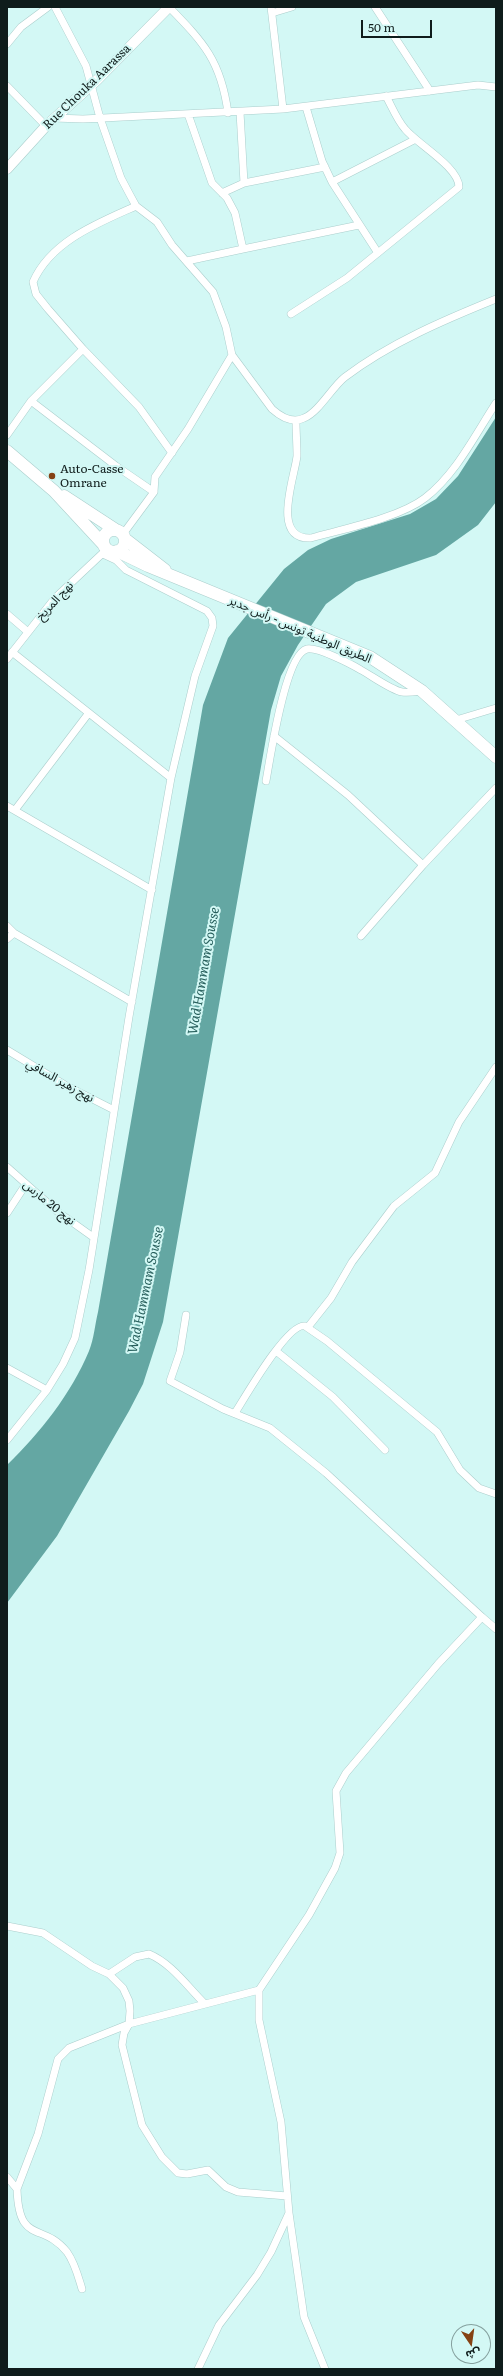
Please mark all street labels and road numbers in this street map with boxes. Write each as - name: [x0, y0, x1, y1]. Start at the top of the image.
- street label: Rue Chouka Aarassa: [40, 42, 134, 132]
- street label: نهج المريخ: [33, 578, 77, 624]
- street label: الطريق الوطنية تونس - رأس جدير: [227, 593, 373, 667]
- street label: نهج زهير السافي: [23, 1056, 97, 1106]
- street label: نهج 20 مارس: [20, 1177, 78, 1229]

